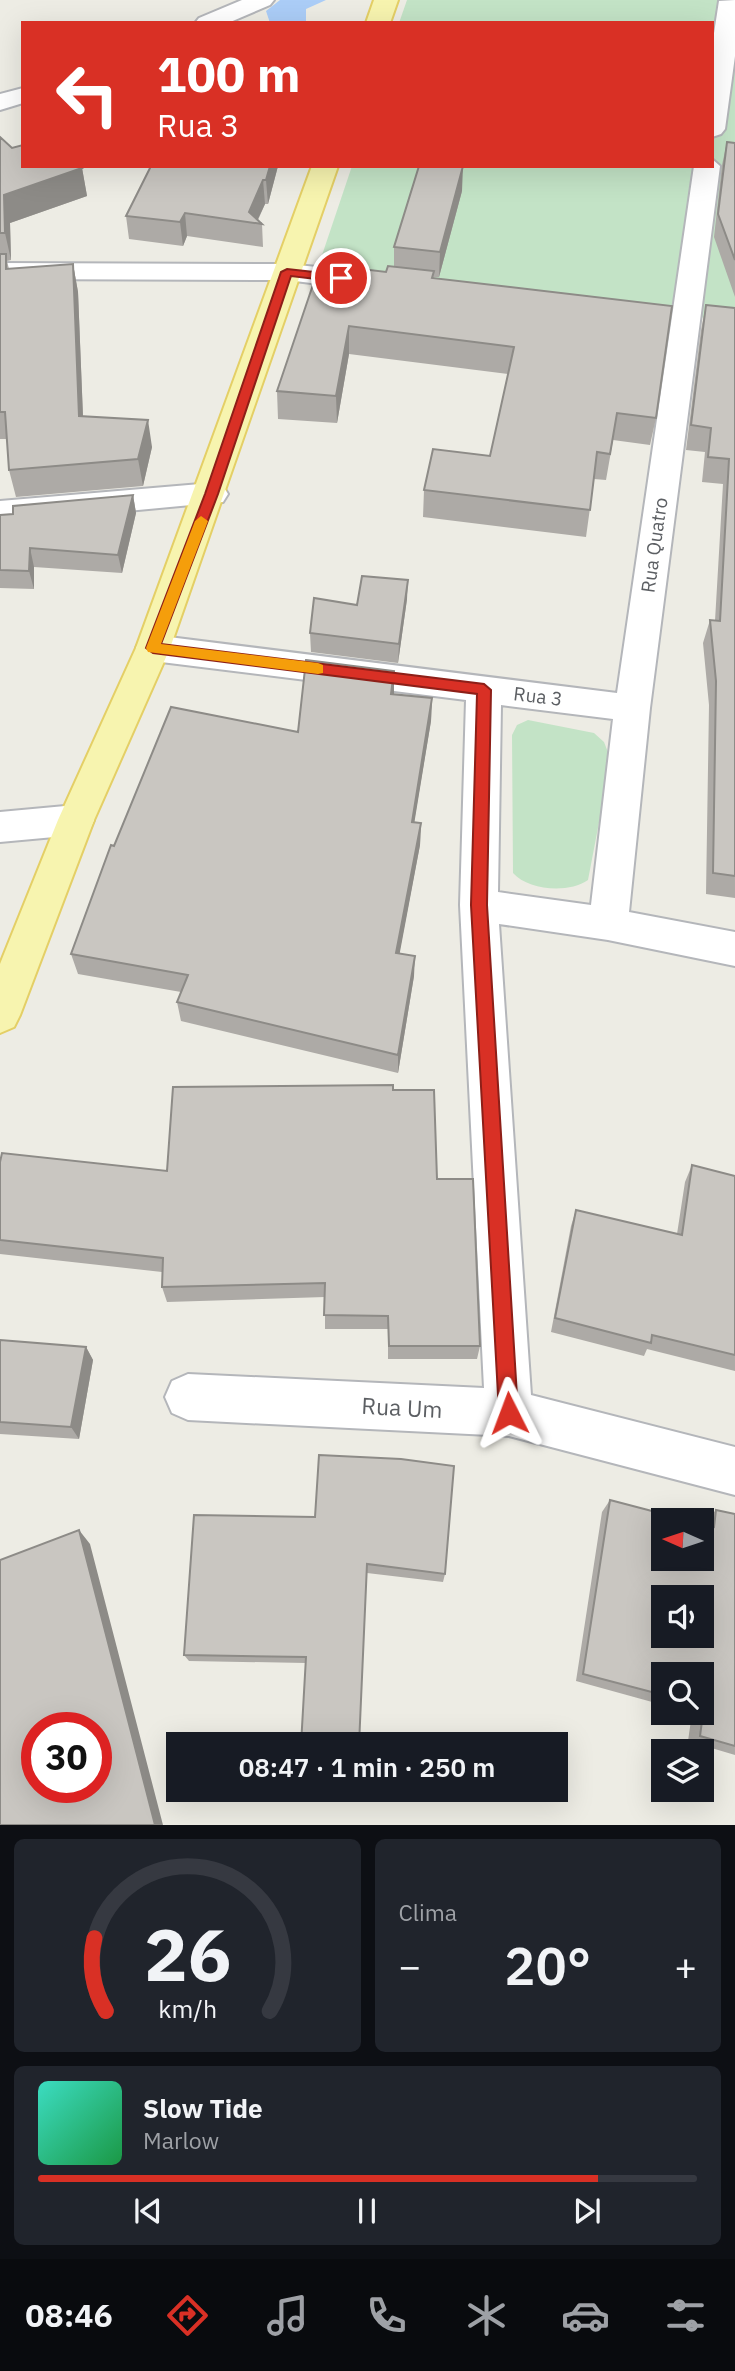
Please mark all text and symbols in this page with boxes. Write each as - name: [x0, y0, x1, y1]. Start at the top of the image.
- text: 100 m: [157, 42, 301, 105]
- icon: left: [42, 49, 133, 140]
- text: Rua 3: [157, 104, 240, 146]
- pin: [311, 248, 371, 308]
- icon: arrive: [322, 259, 360, 297]
- street label: Rua Quatro: [635, 496, 673, 594]
- street label: Rua 3: [512, 681, 564, 711]
- position arrow: [472, 1376, 546, 1450]
- street label: Rua Um: [361, 1390, 443, 1424]
- north arrow: [651, 1508, 714, 1572]
- map controls: [651, 1508, 714, 1802]
- button: sound: [651, 1585, 714, 1648]
- button: search: [651, 1662, 714, 1725]
- speed limit sign: 30: [21, 1712, 112, 1803]
- button: layers: [651, 1739, 714, 1802]
- text: 08:47 · 1 min · 250 m: [239, 1750, 495, 1784]
- text: Clima: [399, 1897, 457, 1927]
- text: 26: [144, 1907, 231, 2002]
- text: 20°: [504, 1932, 591, 1999]
- text: −: [399, 1941, 421, 1990]
- text: +: [674, 1941, 697, 1990]
- text: km/h: [158, 1992, 217, 2025]
- text: Slow Tide: [143, 2091, 263, 2125]
- text: Marlow: [143, 2125, 219, 2155]
- icon: previous: [129, 2192, 167, 2230]
- icon: pause: [348, 2192, 386, 2230]
- icon: next: [568, 2192, 606, 2230]
- icon: directions: [163, 2291, 212, 2340]
- icon: music: [263, 2291, 312, 2340]
- icon: phone: [362, 2291, 411, 2340]
- icon: climate: [462, 2291, 511, 2340]
- icon: car: [561, 2291, 610, 2340]
- icon: filters: [661, 2291, 710, 2340]
- text: 08:46: [25, 2294, 113, 2336]

